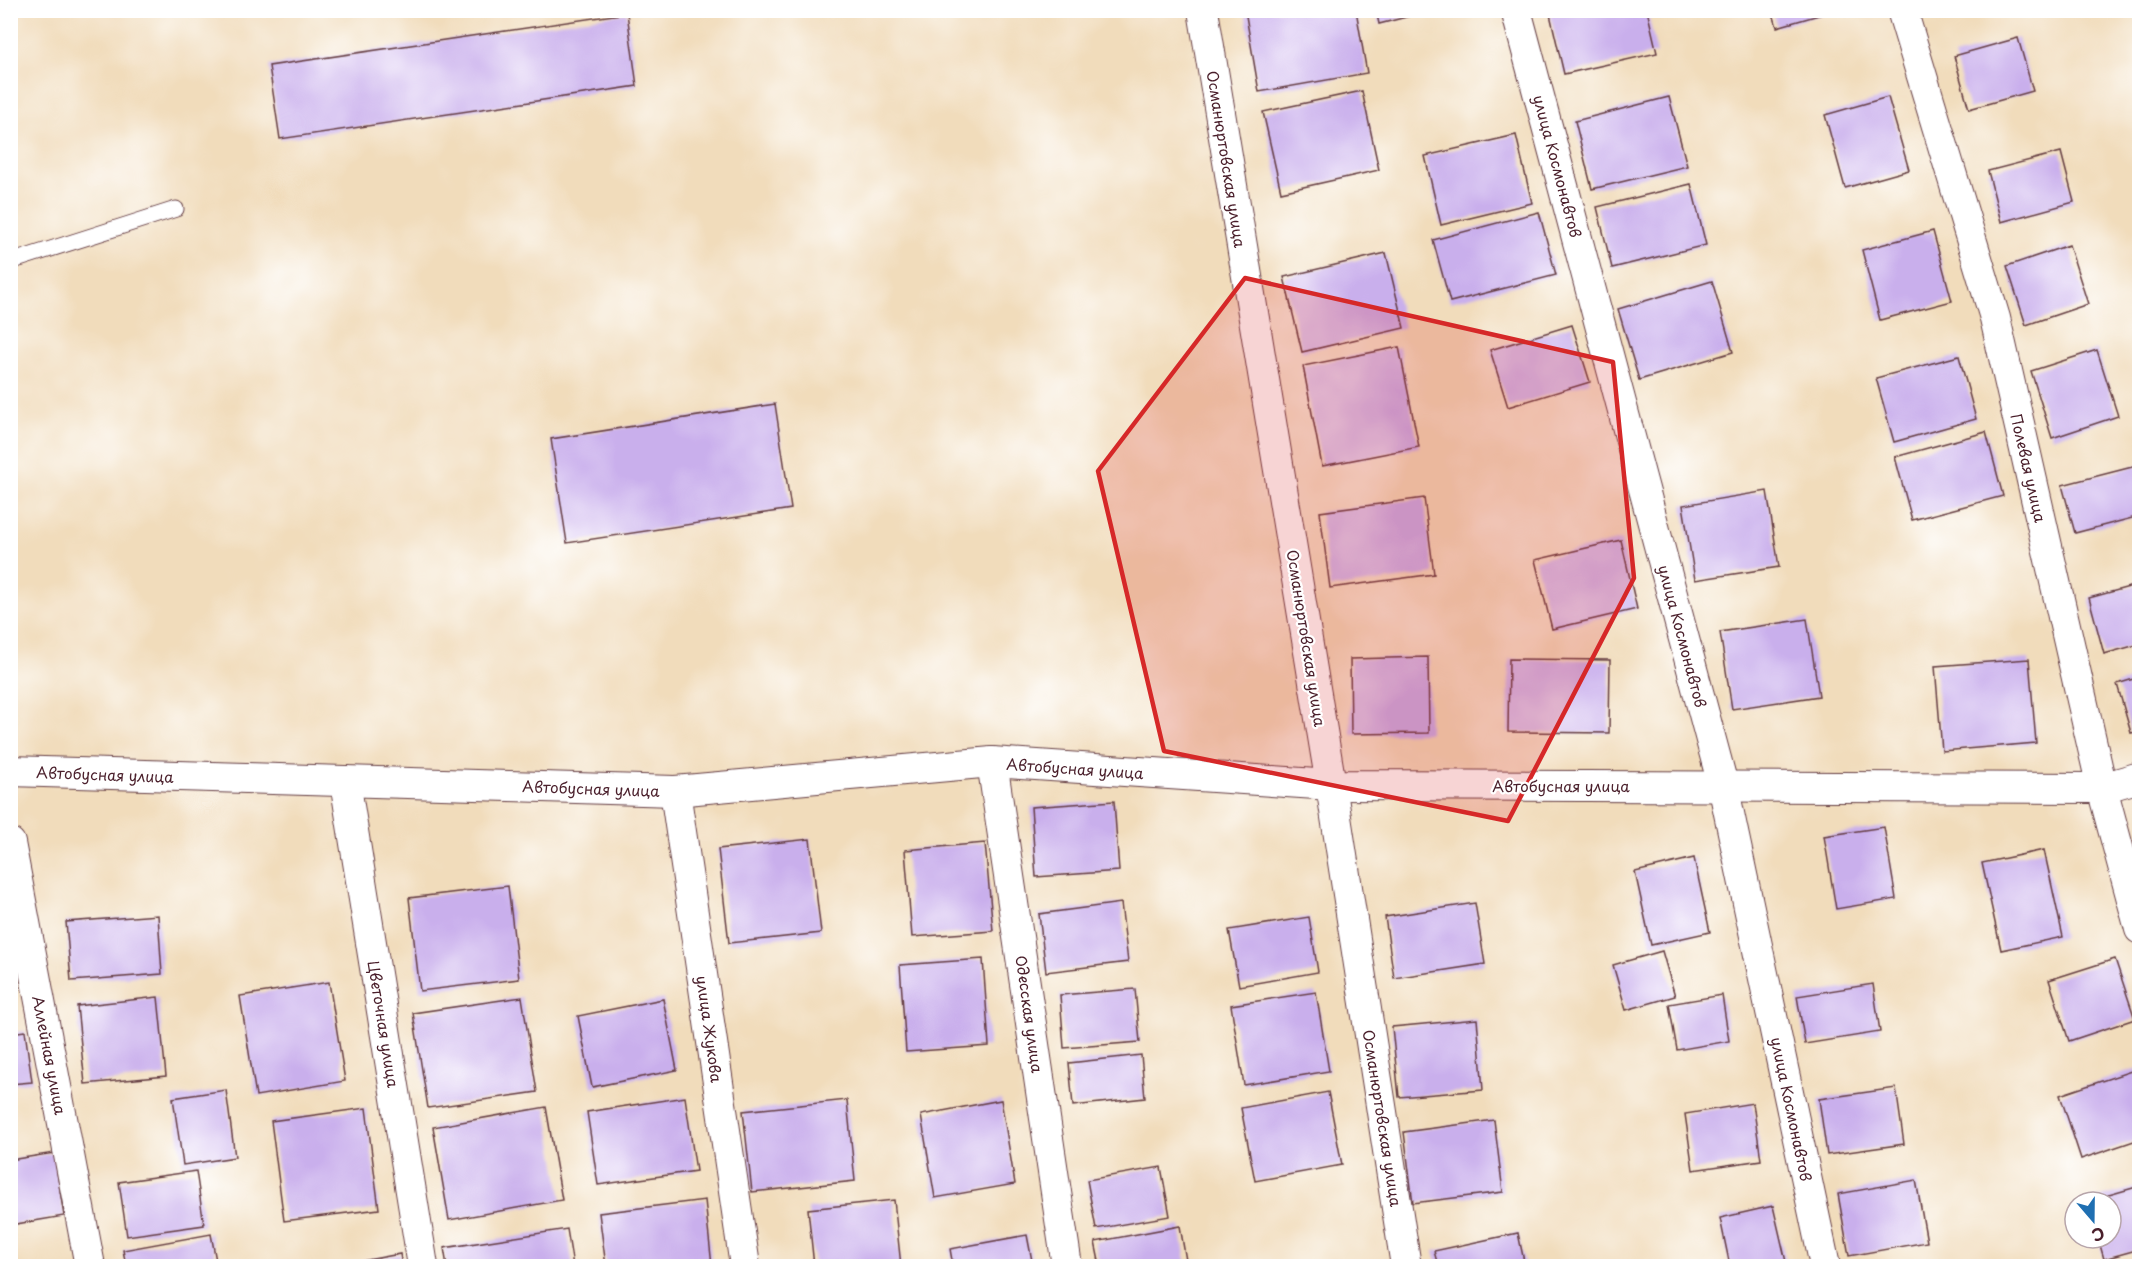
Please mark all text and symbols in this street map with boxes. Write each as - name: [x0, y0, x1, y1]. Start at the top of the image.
- street label: Османюртовская улица: [1202, 69, 1252, 250]
- street label: улица Космонавтов: [1528, 92, 1588, 240]
- street label: Полевая улица: [2005, 411, 2053, 525]
- street label: Османюртовская улица: [1282, 548, 1332, 729]
- street label: улица Космонавтов: [1653, 562, 1713, 710]
- street label: Автобусная улица: [1006, 752, 1145, 784]
- street label: Автобусная улица: [36, 760, 175, 788]
- street label: Автобусная улица: [522, 774, 661, 802]
- street label: Автобусная улица: [1492, 774, 1630, 797]
- street label: Одесская улица: [1010, 954, 1050, 1075]
- street label: Цветочная улица: [363, 959, 405, 1090]
- street label: улица Жукова: [691, 974, 729, 1085]
- street label: Аллейная улица: [27, 994, 73, 1117]
- street label: Османюртовская улица: [1358, 1028, 1408, 1209]
- street label: улица Космонавтов: [1766, 1035, 1819, 1183]
- north arrow: [2063, 1190, 2123, 1250]
- text: С: [2089, 1222, 2108, 1248]

